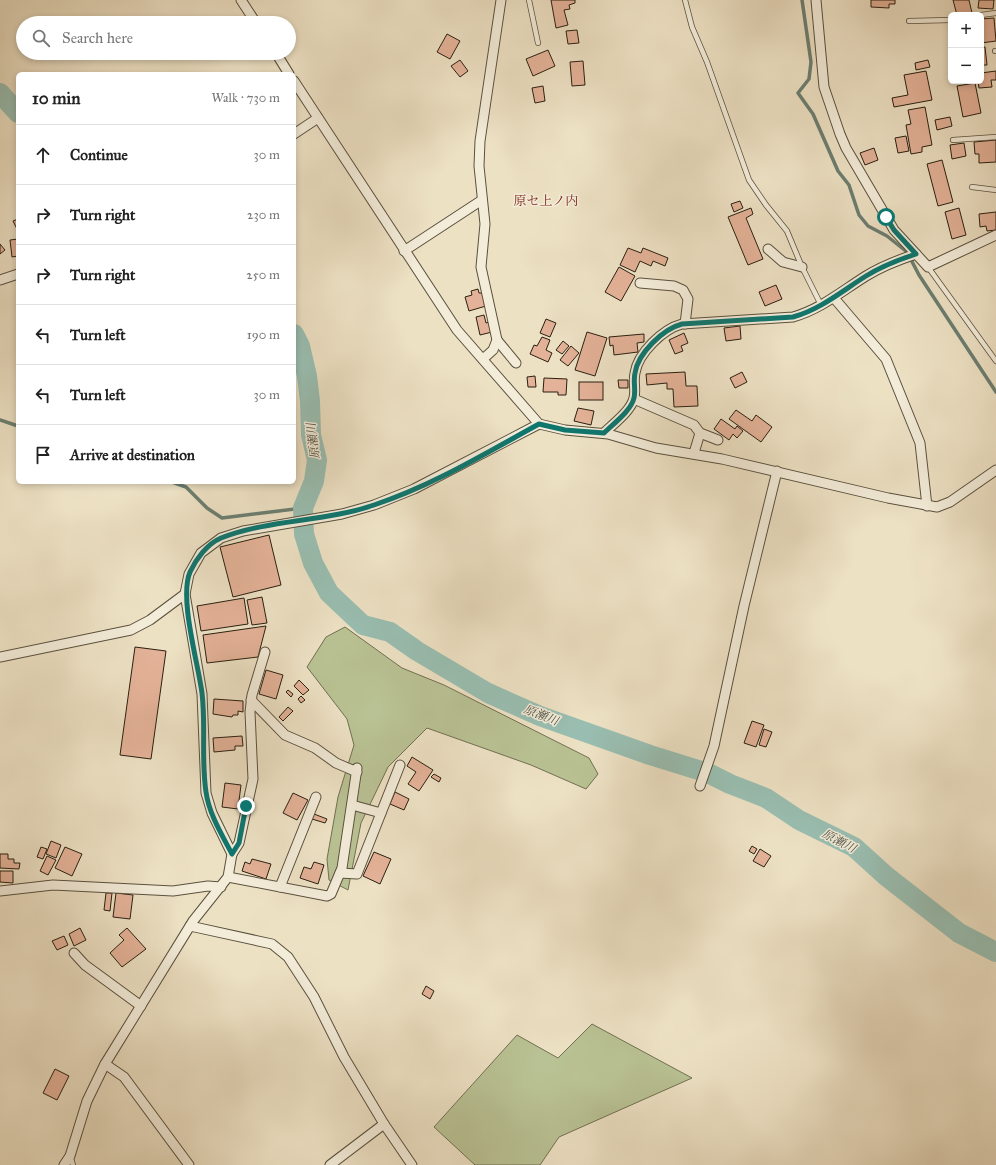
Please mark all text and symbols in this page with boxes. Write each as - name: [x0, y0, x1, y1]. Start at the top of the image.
- map controls: [948, 12, 984, 84]
- button: +: [948, 12, 984, 48]
- search box: [16, 16, 296, 60]
- icon: search: [30, 27, 52, 49]
- text: Search here: [62, 29, 133, 47]
- button: −: [948, 48, 984, 84]
- text: 10 min: [32, 88, 80, 109]
- text: Walk · 730 m: [211, 90, 280, 106]
- icon: ahead: [32, 144, 54, 166]
- text: Continue: [70, 146, 128, 164]
- text: 30 m: [254, 147, 280, 163]
- district label: 原セ上ノ内: [513, 193, 579, 209]
- icon: right: [32, 204, 54, 226]
- text: Turn right: [70, 206, 135, 224]
- text: 230 m: [247, 207, 280, 223]
- route start: [877, 208, 895, 226]
- icon: right: [32, 264, 54, 286]
- text: Turn right: [70, 266, 135, 284]
- text: 250 m: [246, 267, 280, 283]
- icon: left: [32, 324, 54, 346]
- text: Turn left: [70, 326, 126, 344]
- text: 190 m: [247, 327, 280, 343]
- icon: left: [32, 384, 54, 406]
- text: Turn left: [70, 386, 126, 404]
- text: 30 m: [254, 387, 280, 403]
- water label: 原瀬川: [304, 420, 322, 460]
- icon: arrive: [32, 444, 54, 466]
- text: Arrive at destination: [70, 446, 195, 464]
- water label: 原瀬川: [522, 702, 562, 729]
- route end: [237, 797, 255, 815]
- water label: 原瀬川: [820, 826, 860, 857]

